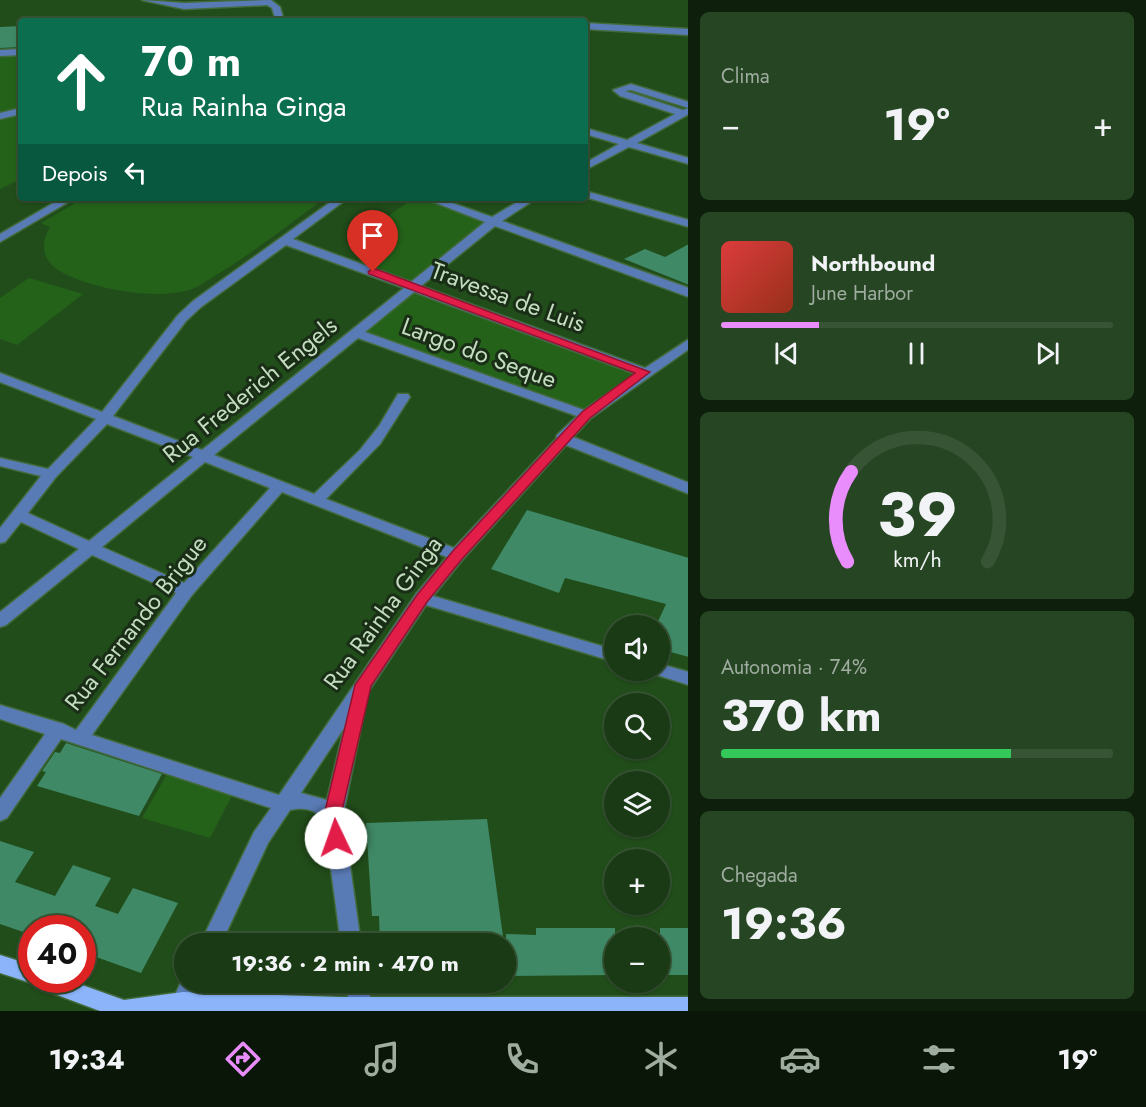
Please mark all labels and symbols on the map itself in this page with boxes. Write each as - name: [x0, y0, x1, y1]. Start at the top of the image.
- pin: [347, 210, 398, 272]
- street label: Travessa de Luis: [426, 252, 590, 341]
- street label: Rua Frederich Engels: [155, 308, 344, 471]
- street label: Largo do Seque: [397, 308, 561, 397]
- street label: Rua Fernando Brigue: [56, 528, 215, 718]
- street label: Rua Rainha Ginga: [315, 529, 450, 697]
- position arrow: [304, 806, 368, 870]
- speed limit sign: 40: [18, 915, 96, 993]

